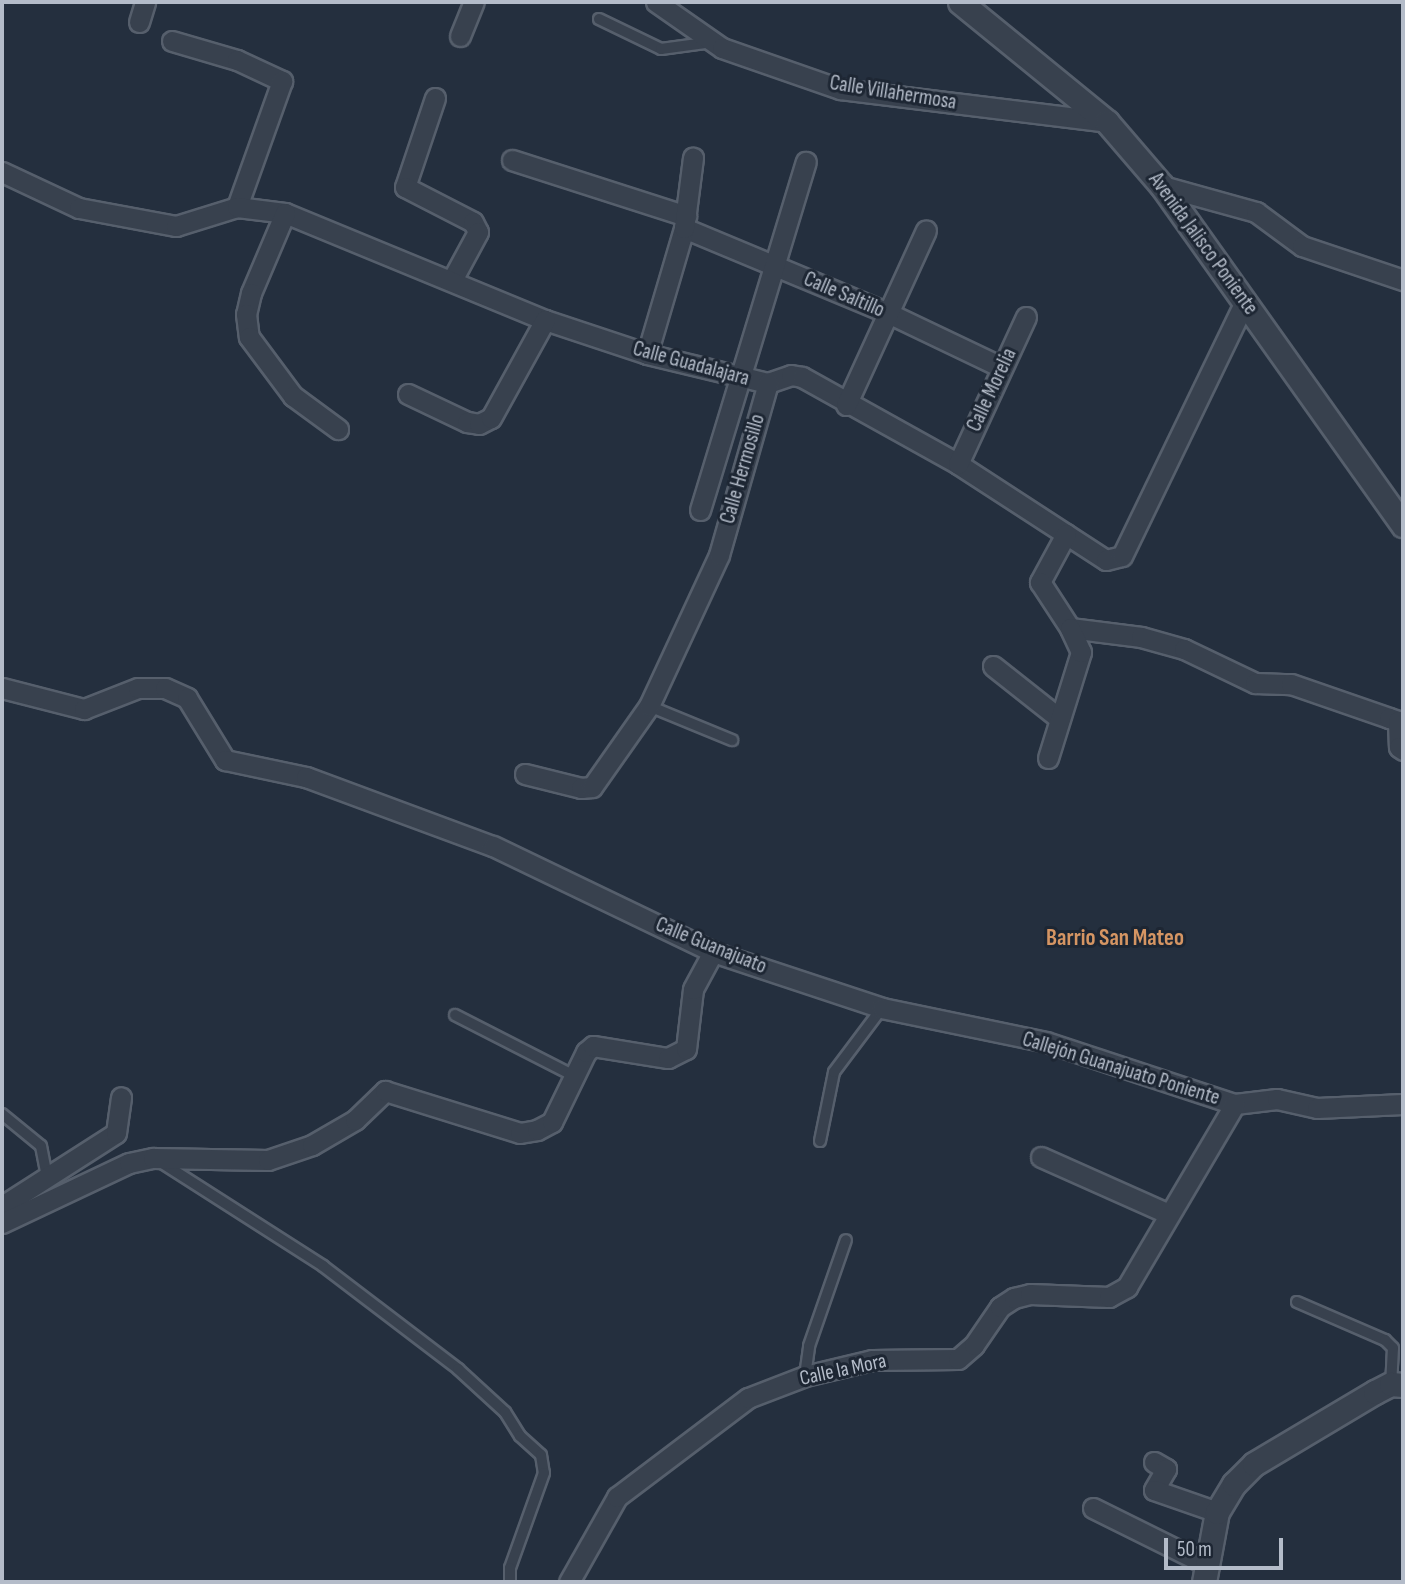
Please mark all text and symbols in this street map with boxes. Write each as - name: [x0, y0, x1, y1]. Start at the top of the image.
- street label: Calle Villahermosa: [828, 71, 958, 115]
- street label: Avenida Jalisco Poniente: [1143, 168, 1263, 320]
- street label: Calle Saltillo: [800, 267, 888, 323]
- street label: Calle Guadalajara: [630, 336, 752, 392]
- street label: Calle Morelia: [962, 344, 1022, 436]
- street label: Calle Hermosillo: [715, 411, 771, 527]
- street label: Calle Guanajuato: [652, 912, 770, 980]
- district label: Barrio San Mateo: [1046, 924, 1184, 952]
- street label: Callejón Guanajuato Poniente: [1019, 1027, 1223, 1111]
- street label: Calle la Mora: [797, 1349, 889, 1391]
- scale bar: [1167, 1524, 1286, 1568]
- text: 50 m: [1177, 1537, 1212, 1562]

